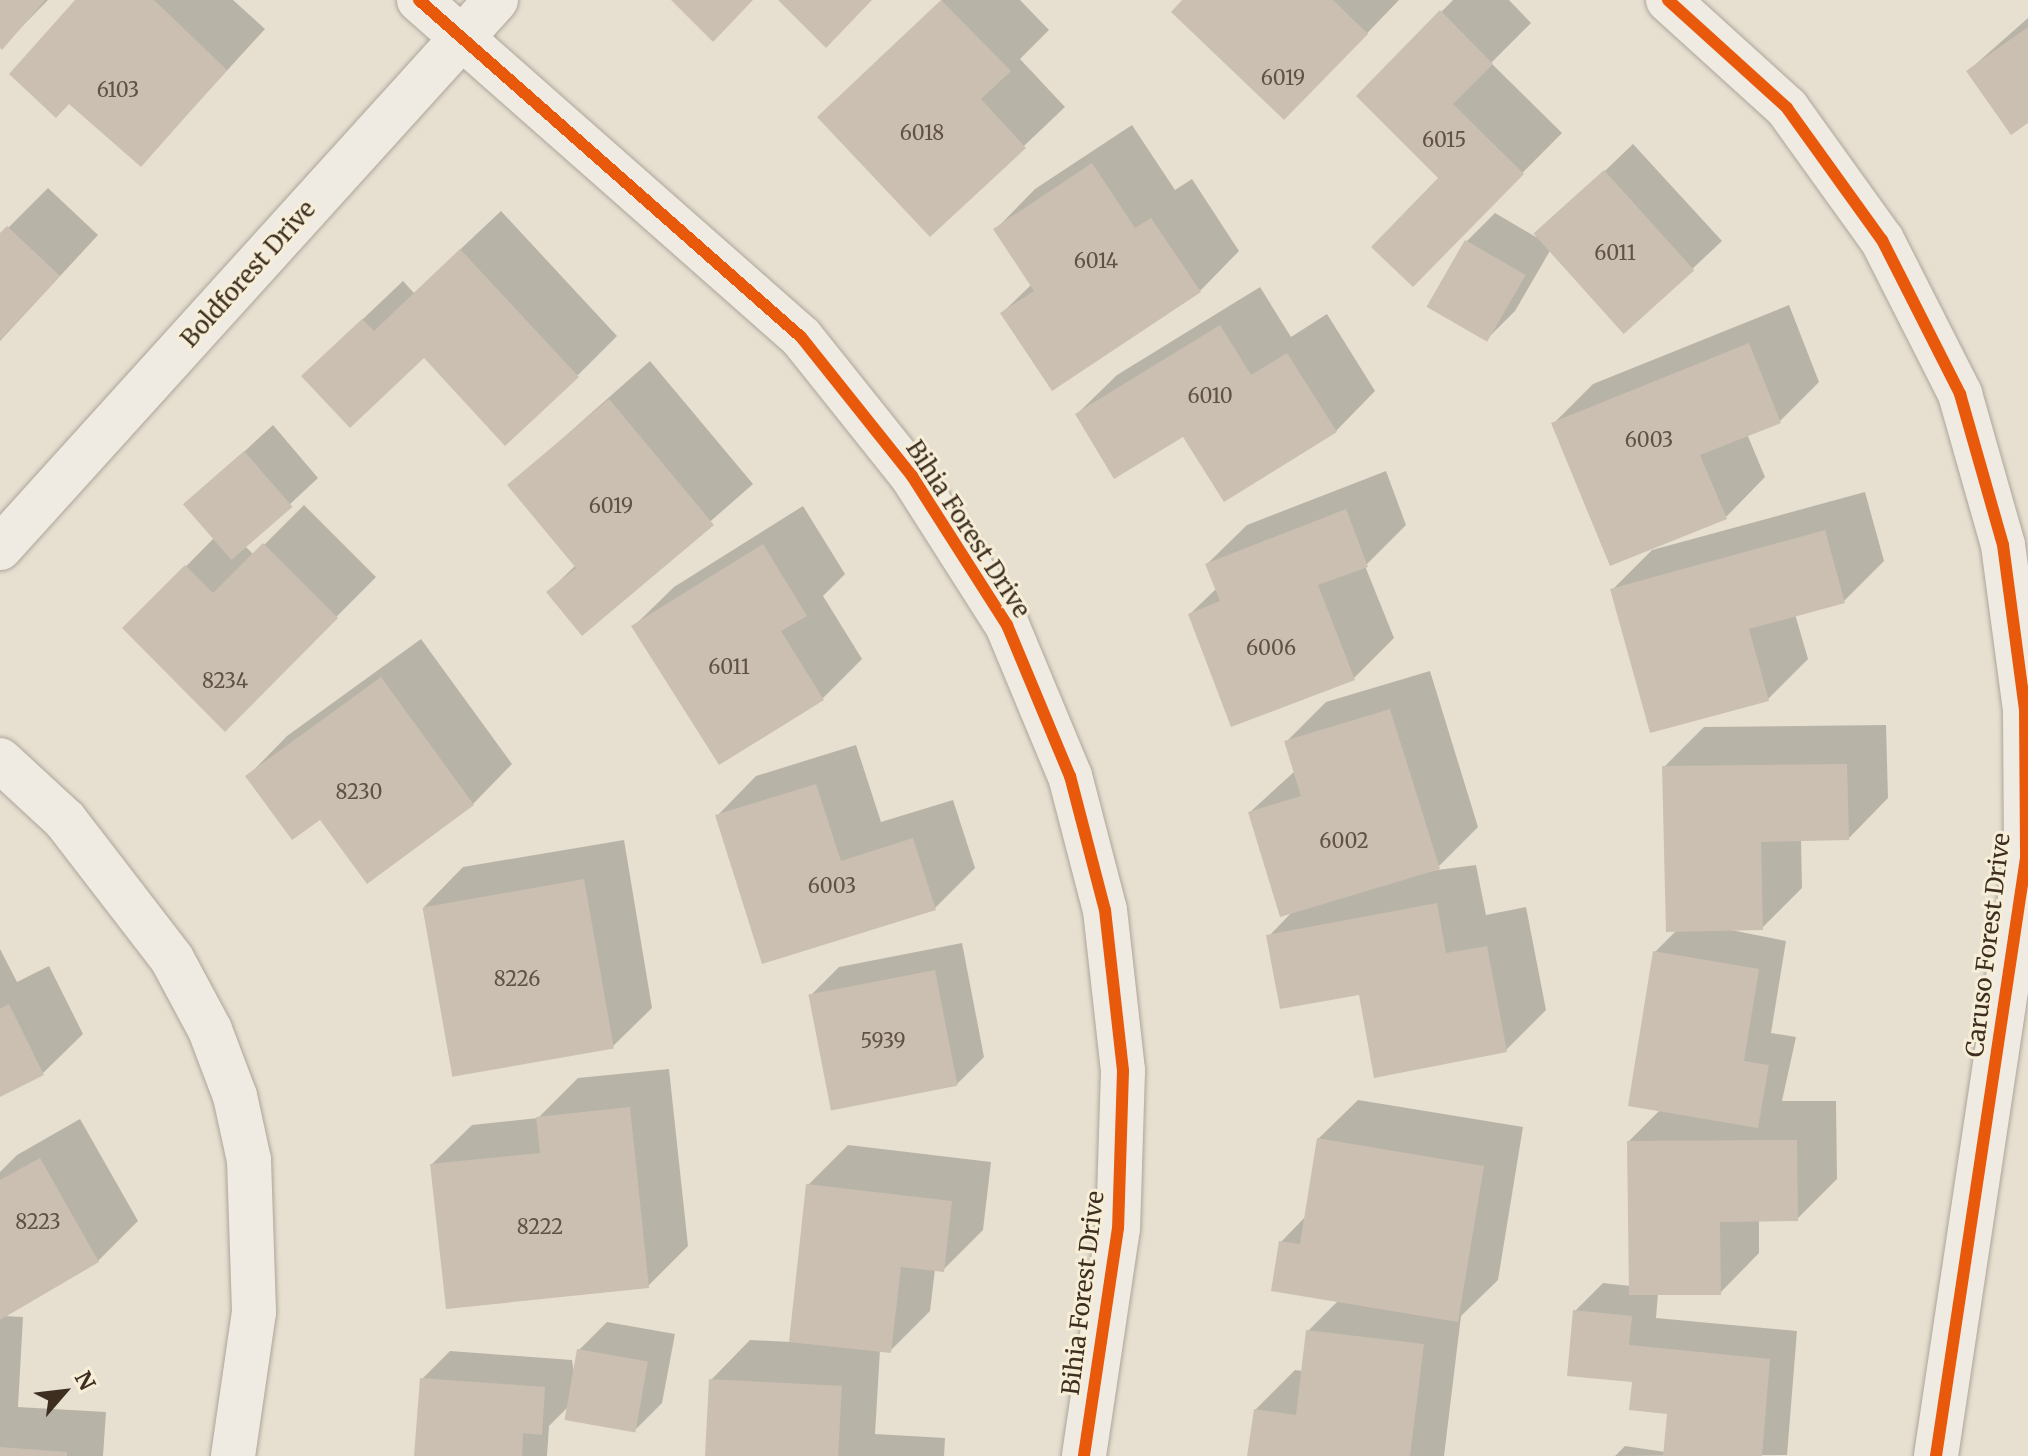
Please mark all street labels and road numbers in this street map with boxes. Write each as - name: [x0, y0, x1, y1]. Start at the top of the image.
- street label: Boldforest Drive: [175, 195, 321, 353]
- street label: Bihia Forest Drive: [900, 435, 1036, 623]
- street label: Caruso Forest Drive: [1960, 831, 2016, 1059]
- street label: Bihia Forest Drive: [1056, 1189, 1110, 1397]

